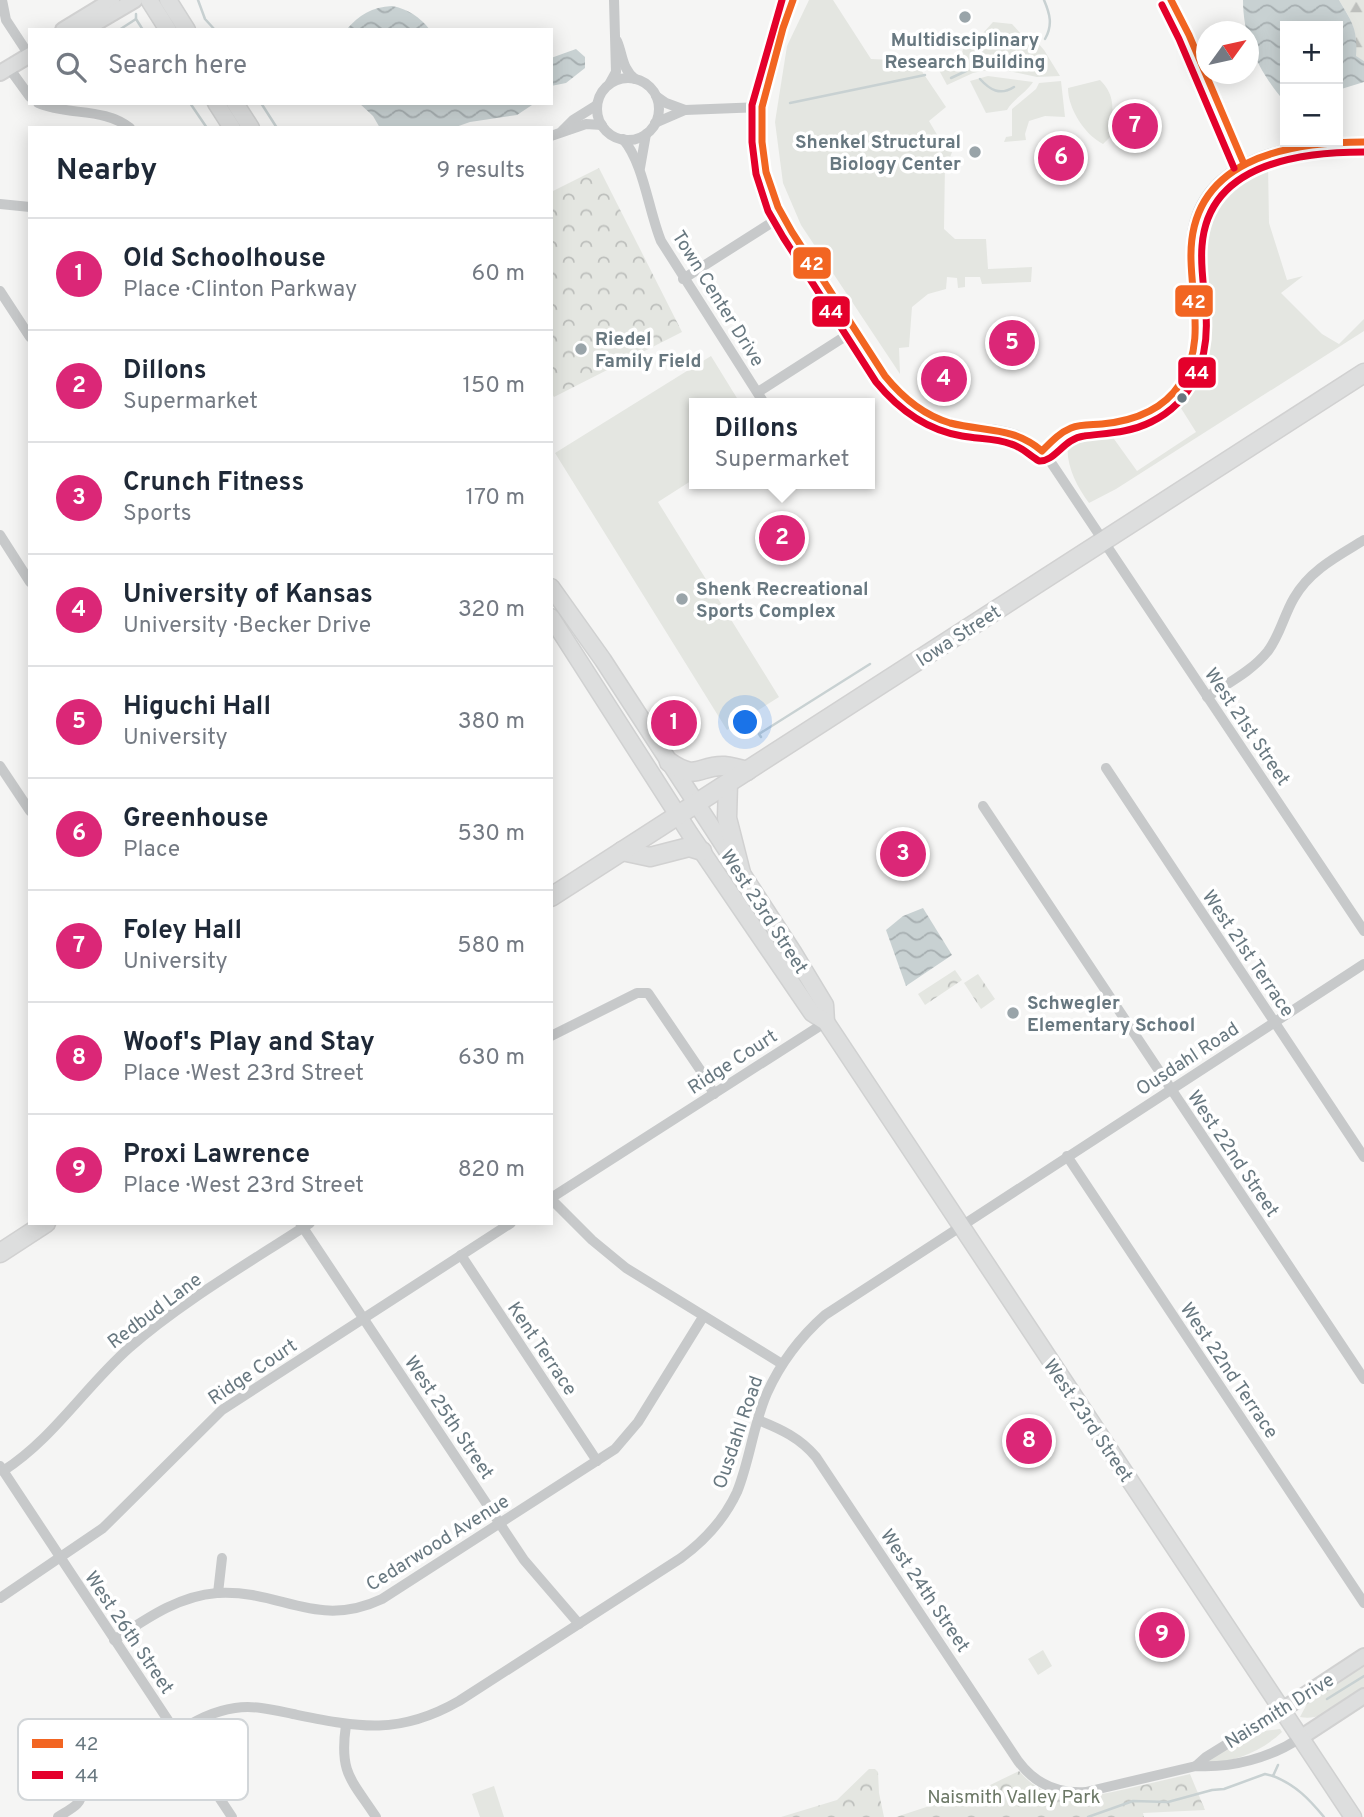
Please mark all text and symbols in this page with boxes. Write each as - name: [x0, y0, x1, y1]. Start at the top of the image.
- marker: Multidisciplinary Research Building: [957, 9, 973, 25]
- north arrow: [1196, 21, 1259, 84]
- map controls: [1280, 21, 1343, 147]
- button: +: [1280, 21, 1343, 84]
- search box: [28, 28, 553, 105]
- place label: Multidisciplinary Research Building: [885, 29, 1045, 75]
- icon: search: [52, 48, 90, 86]
- text: Search here: [108, 50, 247, 83]
- button: −: [1280, 84, 1343, 147]
- pin: 7: [1112, 100, 1158, 152]
- place label: Shenkel Structural Biology Center: [795, 131, 961, 177]
- pin: 6: [1038, 132, 1084, 184]
- marker: Shenkel Structural Biology Center: [967, 144, 983, 160]
- text: Nearby: [56, 153, 157, 190]
- text: 9 results: [437, 157, 525, 186]
- street label: Town Center Drive: [666, 227, 769, 372]
- text: Old Schoolhouse: [123, 243, 326, 276]
- line badge: 42: [792, 246, 832, 280]
- text: 42: [800, 253, 824, 277]
- text: 1: [74, 260, 84, 289]
- text: 60 m: [472, 260, 525, 289]
- text: Place · Clinton Parkway: [123, 276, 357, 305]
- line badge: 42: [1174, 284, 1214, 318]
- text: 42: [1182, 291, 1206, 315]
- line badge: 44: [811, 295, 851, 328]
- text: 44: [819, 301, 843, 325]
- pin: 5: [989, 317, 1035, 369]
- place label: Riedel Family Field: [595, 328, 701, 374]
- marker: Riedel Family Field: [573, 341, 589, 357]
- pin: 4: [921, 353, 967, 405]
- text: Dillons: [123, 355, 207, 388]
- line badge: 44: [1177, 356, 1217, 389]
- text: 44: [1185, 362, 1209, 386]
- text: 2: [72, 372, 86, 401]
- text: 150 m: [463, 372, 525, 401]
- text: Supermarket: [123, 388, 258, 417]
- unlabelled marker: [1175, 391, 1189, 405]
- popup: [689, 398, 875, 489]
- text: Dillons: [715, 413, 798, 446]
- text: Supermarket: [715, 446, 849, 475]
- text: Crunch Fitness: [123, 467, 304, 500]
- text: 3: [72, 484, 86, 513]
- text: 170 m: [466, 484, 525, 513]
- text: Sports: [123, 500, 191, 529]
- pin: 2: [759, 512, 805, 564]
- place label: Shenk Recreational Sports Complex: [696, 578, 869, 624]
- text: University of Kansas: [123, 579, 373, 612]
- marker: Shenk Recreational Sports Complex: [674, 591, 690, 607]
- text: 4: [72, 596, 86, 625]
- text: 320 m: [458, 596, 525, 625]
- street label: Iowa Street: [912, 600, 1006, 673]
- text: University · Becker Drive: [123, 612, 371, 641]
- street label: West 21st Street: [1198, 664, 1295, 791]
- text: Higuchi Hall: [123, 691, 271, 724]
- pin: 1: [651, 697, 697, 749]
- your location: [728, 705, 762, 739]
- text: 5: [72, 708, 86, 737]
- text: 380 m: [458, 708, 525, 737]
- text: University: [123, 724, 228, 753]
- text: Greenhouse: [123, 803, 268, 836]
- text: 6: [72, 820, 86, 849]
- text: 530 m: [457, 820, 525, 849]
- pin: 3: [880, 828, 926, 880]
- text: Place: [123, 836, 180, 865]
- street label: West 23rd Street: [714, 845, 812, 979]
- street label: West 21st Terrace: [1196, 886, 1299, 1022]
- text: Foley Hall: [123, 915, 242, 948]
- text: 7: [73, 932, 85, 961]
- text: 580 m: [457, 932, 525, 961]
- text: University: [123, 948, 228, 977]
- place label: Schwegler Elementary School: [1027, 992, 1195, 1038]
- marker: Schwegler Elementary School: [1005, 1005, 1021, 1021]
- street label: Ousdahl Road: [1132, 1017, 1244, 1102]
- street label: Ridge Court: [684, 1025, 782, 1101]
- text: Woof's Play and Stay: [123, 1027, 375, 1060]
- text: 8: [72, 1044, 86, 1073]
- text: 630 m: [458, 1044, 525, 1073]
- text: Place · West 23rd Street: [123, 1060, 364, 1089]
- street label: West 22nd Street: [1181, 1086, 1284, 1222]
- text: Proxi Lawrence: [123, 1139, 310, 1172]
- text: 9: [72, 1156, 86, 1185]
- text: 820 m: [458, 1156, 525, 1185]
- text: Place · West 23rd Street: [123, 1172, 364, 1201]
- street label: Redbud Lane: [103, 1268, 207, 1355]
- street label: Kent Terrace: [501, 1298, 581, 1401]
- street label: West 22nd Terrace: [1174, 1299, 1283, 1444]
- street label: Ridge Court: [204, 1334, 302, 1411]
- street label: West 25th Street: [398, 1352, 498, 1484]
- street label: West 23rd Street: [1037, 1355, 1137, 1487]
- street label: Ousdahl Road: [708, 1373, 769, 1492]
- pin: 8: [1006, 1415, 1052, 1467]
- street label: Cedarwood Avenue: [362, 1490, 514, 1597]
- street label: West 24th Street: [874, 1525, 974, 1657]
- street label: West 26th Street: [78, 1567, 178, 1699]
- pin: 9: [1139, 1609, 1185, 1661]
- street label: Naismith Drive: [1221, 1669, 1339, 1755]
- legend: [18, 1719, 248, 1800]
- text: 42: [75, 1733, 98, 1757]
- text: 44: [75, 1765, 99, 1789]
- park label: Naismith Valley Park: [927, 1786, 1101, 1810]

